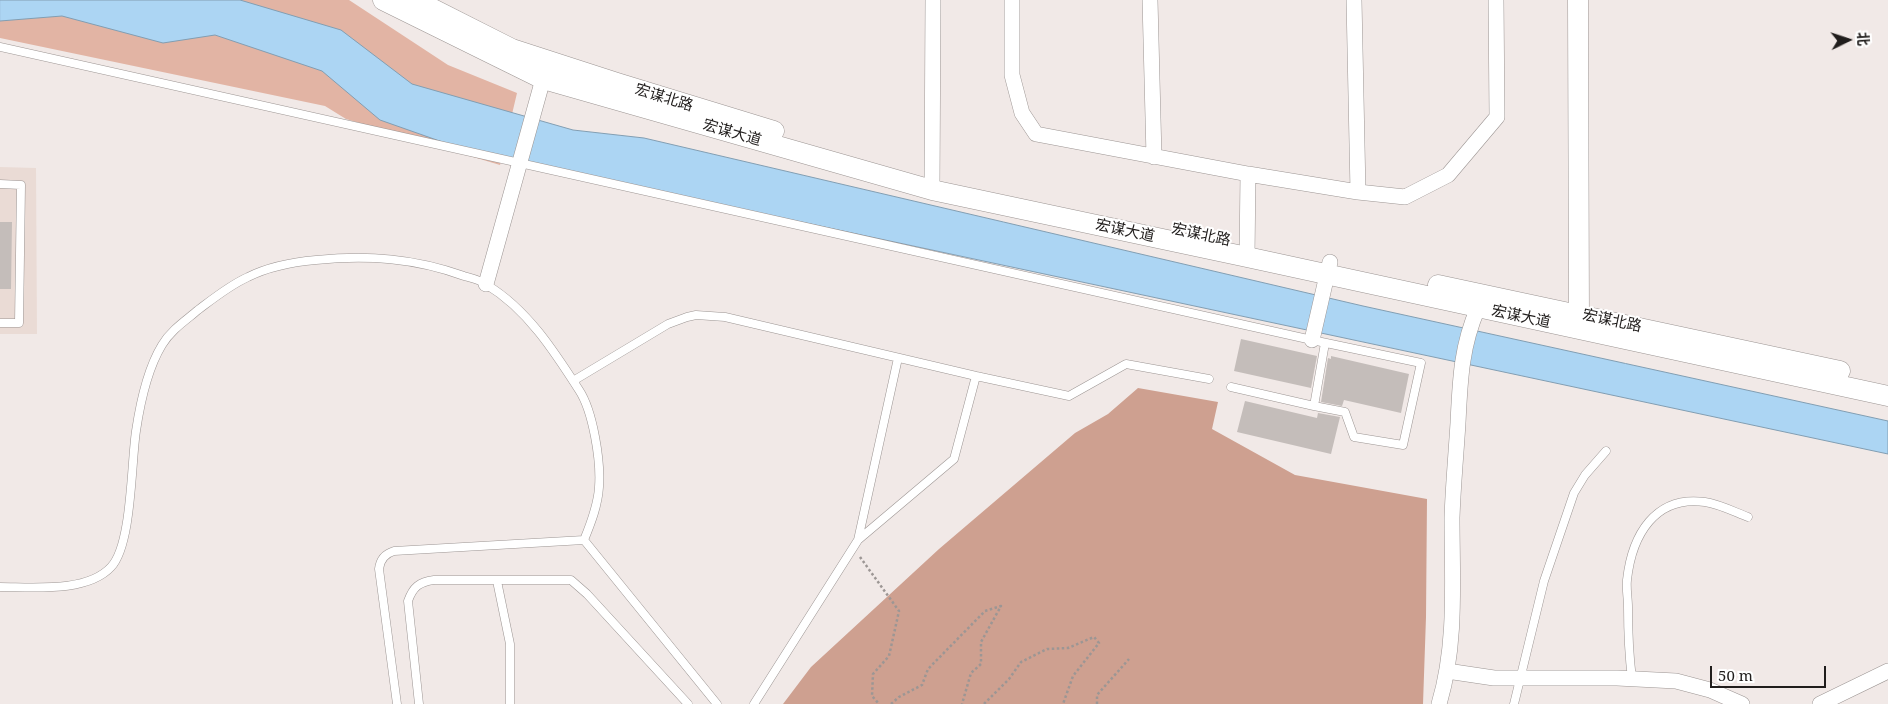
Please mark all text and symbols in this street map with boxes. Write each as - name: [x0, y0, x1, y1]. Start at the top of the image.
- north arrow: [1823, 15, 1873, 65]
- text: 北: [1853, 31, 1873, 47]
- street label: 宏谋北路: [633, 81, 695, 115]
- street label: 宏谋大道: [701, 116, 763, 150]
- street label: 宏谋大道: [1094, 216, 1156, 246]
- street label: 宏谋北路: [1170, 220, 1232, 250]
- street label: 宏谋大道: [1490, 302, 1552, 332]
- street label: 宏谋北路: [1581, 306, 1643, 336]
- scale bar: [1713, 656, 1829, 688]
- text: 50 m: [1718, 665, 1753, 685]

